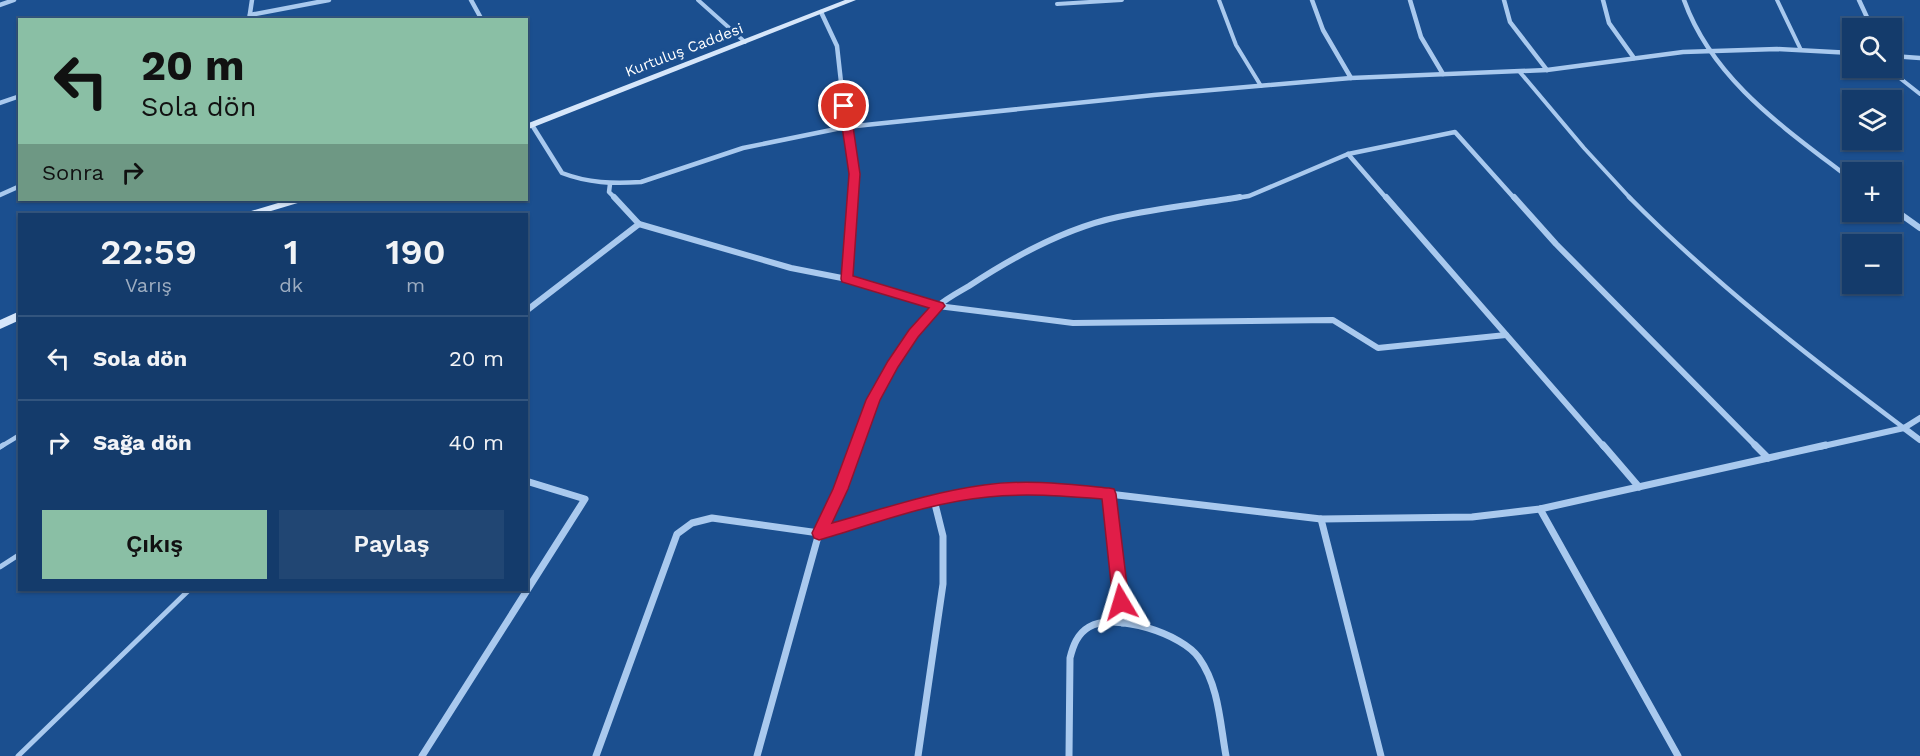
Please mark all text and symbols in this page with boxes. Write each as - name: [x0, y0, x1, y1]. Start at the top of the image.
- map controls: [1842, 18, 1902, 294]
- button: search: [1842, 18, 1902, 78]
- street label: Kurtuluş Caddesi: [622, 19, 746, 81]
- text: 20 m: [141, 41, 245, 90]
- icon: left: [42, 42, 120, 120]
- pin: [818, 80, 869, 131]
- icon: arrive: [827, 89, 860, 122]
- button: layers: [1842, 90, 1902, 150]
- text: Sola dön: [141, 91, 256, 123]
- icon: right: [116, 156, 149, 189]
- text: Sonra: [42, 160, 104, 185]
- button: +: [1842, 162, 1902, 222]
- text: 22:59: [100, 231, 197, 273]
- text: 1: [284, 231, 299, 273]
- text: 190: [386, 231, 446, 273]
- button: −: [1842, 234, 1902, 294]
- text: Varış: [125, 273, 172, 297]
- text: dk: [279, 273, 303, 297]
- text: m: [406, 273, 425, 297]
- icon: left: [42, 342, 75, 375]
- text: Sola dön: [93, 346, 187, 371]
- text: 20 m: [449, 346, 504, 371]
- icon: right: [42, 426, 75, 459]
- text: Sağa dön: [93, 430, 192, 455]
- text: 40 m: [448, 430, 504, 455]
- button: Çıkış: [42, 510, 267, 579]
- button: Paylaş: [279, 510, 504, 579]
- position arrow: [1089, 570, 1153, 634]

